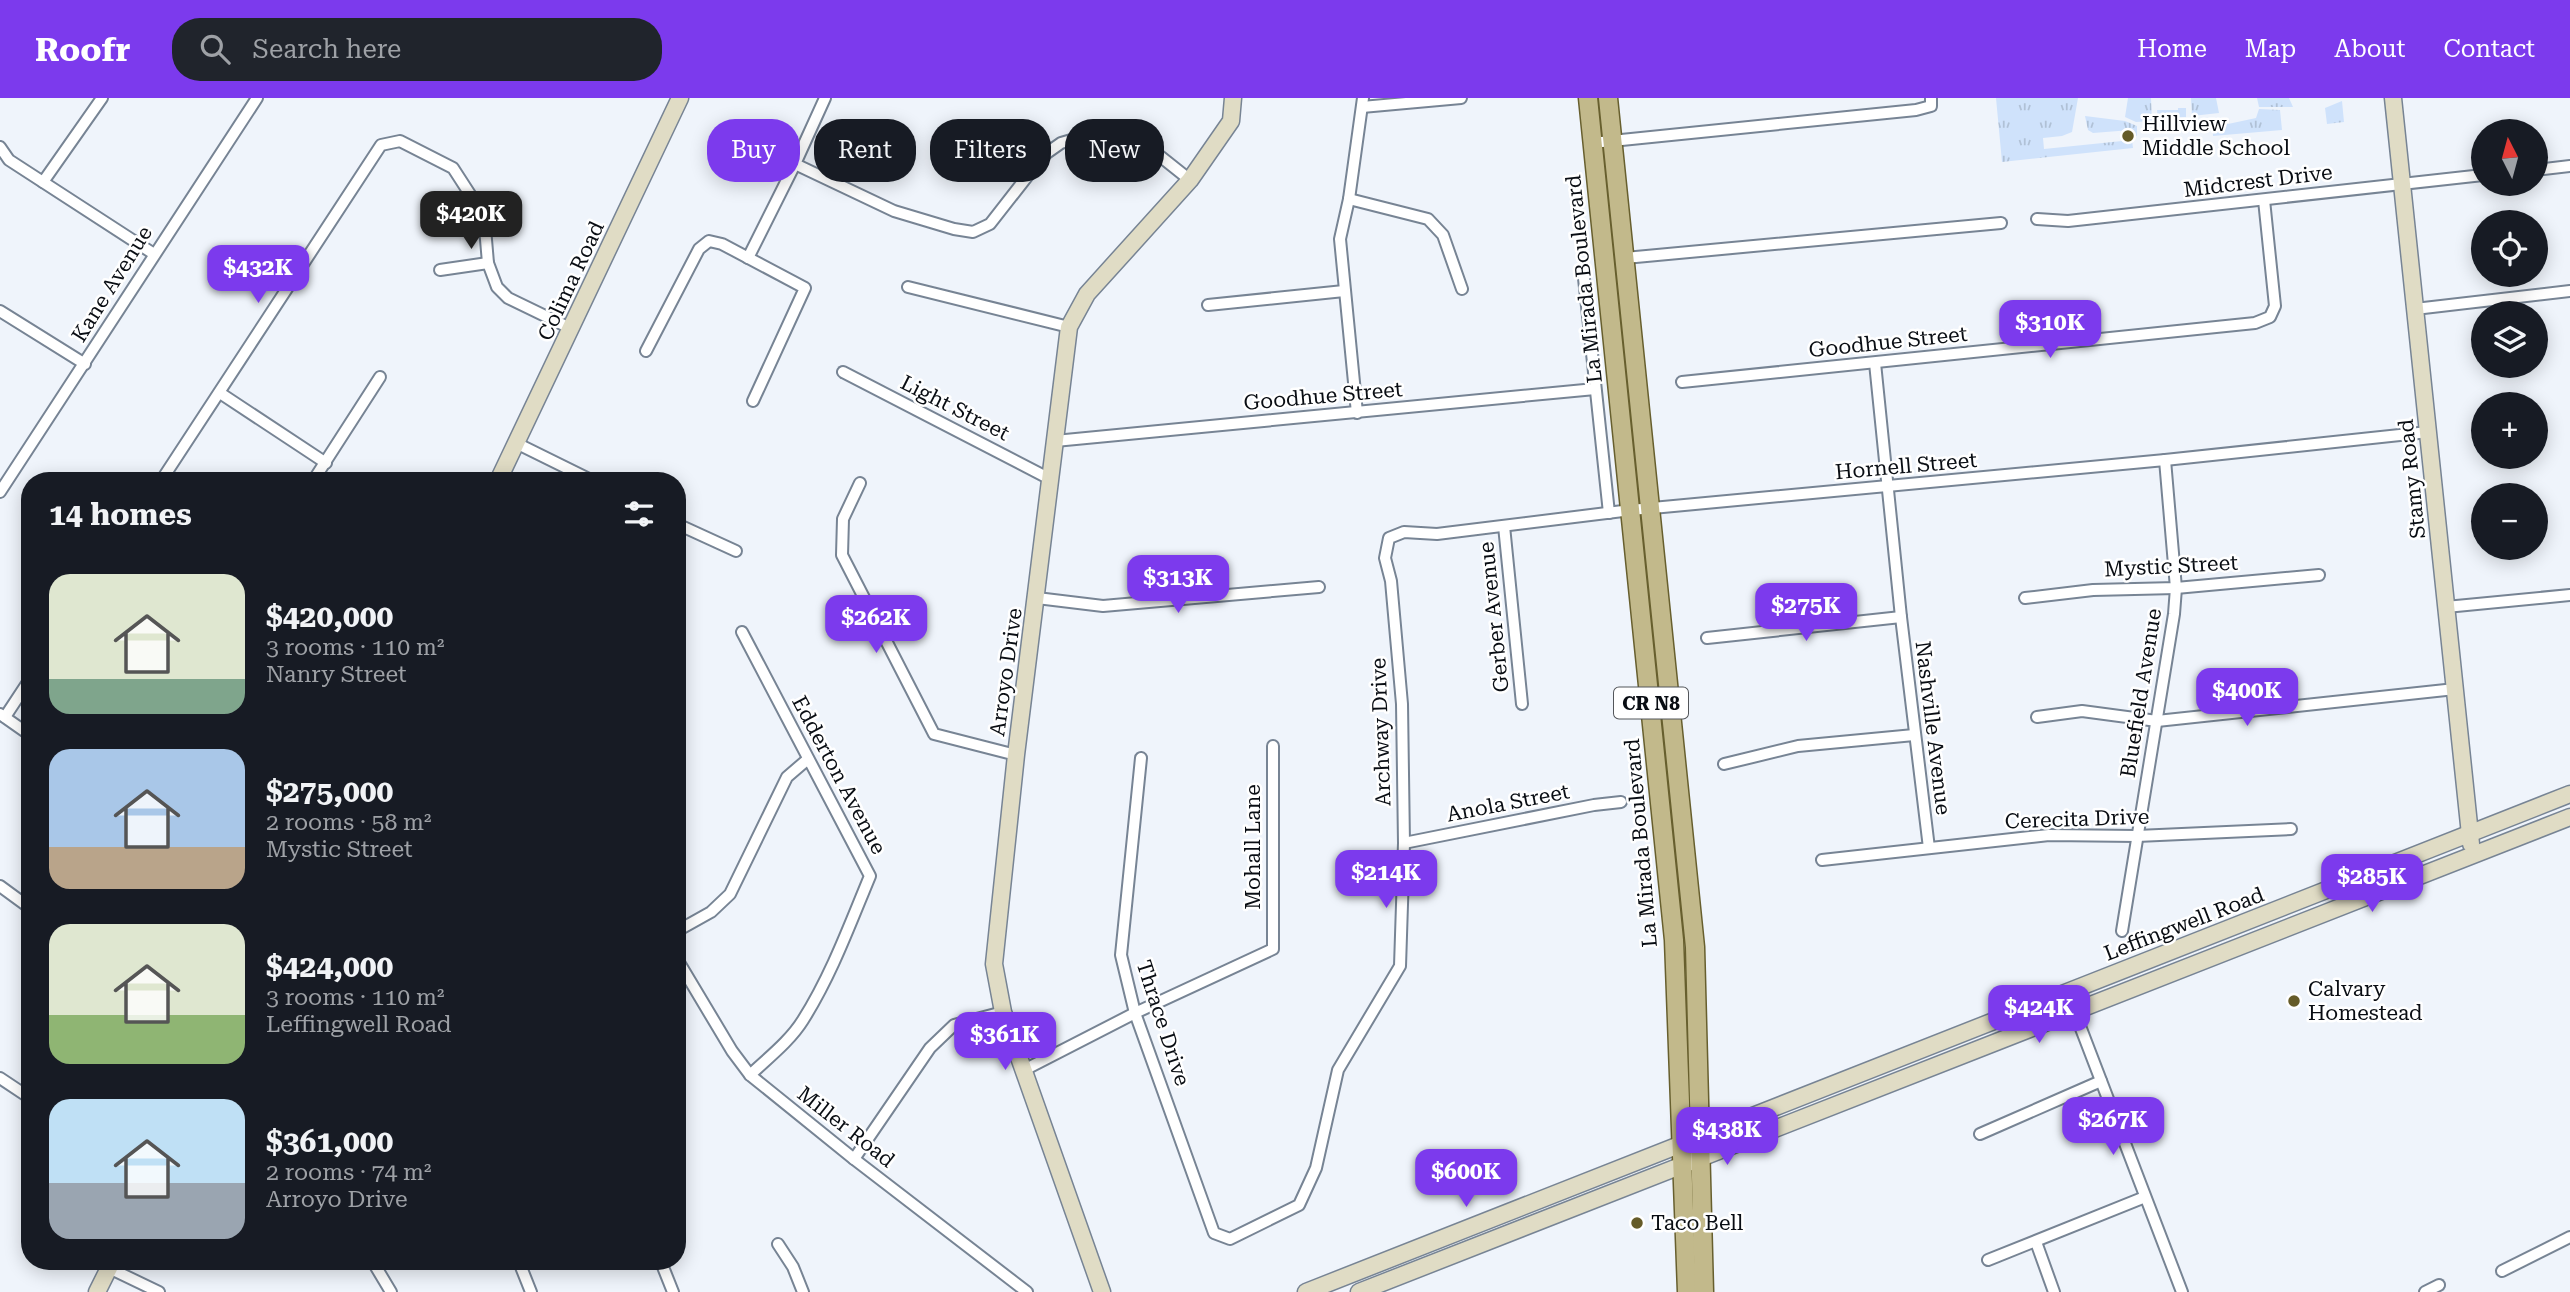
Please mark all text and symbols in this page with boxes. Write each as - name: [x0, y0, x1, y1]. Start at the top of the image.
- search box: [172, 18, 662, 81]
- text: Roofr: [35, 30, 130, 69]
- icon: search: [196, 30, 234, 68]
- text: Search here: [252, 34, 401, 64]
- text: Home: [2137, 35, 2207, 63]
- text: Map: [2245, 35, 2296, 63]
- text: About: [2334, 35, 2405, 63]
- text: Contact: [2443, 35, 2535, 63]
- place label: Hillview Middle School: [2142, 112, 2290, 160]
- chip: Buy: [707, 119, 800, 182]
- chip: Rent: [814, 119, 916, 182]
- chip: Filters: [930, 119, 1051, 182]
- chip: New: [1065, 119, 1164, 182]
- north arrow: [2471, 119, 2548, 196]
- map controls: [2471, 119, 2548, 560]
- marker: Hillview Middle School: [2120, 128, 2136, 144]
- street label: Midcrest Drive: [2182, 160, 2334, 202]
- street label: La Mirada Boulevard: [1561, 173, 1607, 384]
- pin: $420K: [422, 192, 520, 251]
- text: $420K: [436, 200, 506, 227]
- button: locate: [2471, 210, 2548, 287]
- street label: Colima Road: [533, 217, 609, 344]
- street label: Kane Avenue: [67, 222, 157, 346]
- pin: $432K: [209, 246, 307, 305]
- text: $432K: [223, 254, 293, 281]
- pin: $310K: [2001, 300, 2099, 360]
- button: layers: [2471, 301, 2548, 378]
- text: $310K: [2015, 309, 2085, 336]
- street label: Goodhue Street: [1807, 322, 1969, 362]
- street label: Light Street: [897, 370, 1013, 446]
- street label: Goodhue Street: [1242, 377, 1404, 415]
- button: +: [2471, 392, 2548, 469]
- street label: Stamy Road: [2394, 417, 2430, 540]
- street label: Hornell Street: [1834, 448, 1978, 484]
- button: −: [2471, 483, 2548, 560]
- icon: filters: [620, 495, 658, 533]
- text: 14 homes: [49, 497, 192, 532]
- street label: Gerber Avenue: [1474, 541, 1514, 693]
- street label: Mystic Street: [2104, 551, 2239, 581]
- pin: $313K: [1129, 556, 1227, 615]
- text: $313K: [1143, 564, 1213, 591]
- pin: $275K: [1757, 584, 1855, 643]
- text: $275K: [1771, 592, 1841, 619]
- pin: $262K: [827, 596, 925, 655]
- text: $420,000: [266, 599, 393, 634]
- icon: home: [105, 602, 189, 686]
- text: $262K: [841, 604, 911, 631]
- street label: Arroyo Drive: [985, 606, 1027, 738]
- street label: Bluefield Avenue: [2116, 607, 2166, 779]
- text: 3 rooms · 110 m²: [266, 634, 444, 661]
- street label: Nashville Avenue: [1910, 640, 1956, 816]
- street label: Archway Drive: [1366, 657, 1396, 807]
- text: Nanry Street: [266, 661, 407, 688]
- pin: $400K: [2198, 668, 2296, 728]
- text: $400K: [2212, 677, 2282, 704]
- road number: CR N8: [1614, 688, 1688, 718]
- street label: Edderton Avenue: [787, 692, 891, 858]
- street label: La Mirada Boulevard: [1620, 737, 1662, 948]
- text: $275,000: [266, 774, 393, 809]
- icon: home: [105, 777, 189, 861]
- street label: Anola Street: [1445, 779, 1572, 827]
- street label: Mohall Lane: [1241, 784, 1265, 910]
- street label: Cerecita Drive: [2004, 804, 2150, 834]
- text: 2 rooms · 58 m²: [266, 809, 432, 836]
- text: Mystic Street: [266, 836, 413, 863]
- pin: $214K: [1337, 850, 1435, 910]
- pin: $285K: [2323, 854, 2421, 914]
- text: $214K: [1351, 859, 1421, 886]
- text: $285K: [2337, 863, 2407, 890]
- street label: Leffingwell Road: [2101, 882, 2268, 966]
- text: $424,000: [266, 949, 393, 984]
- icon: home: [105, 952, 189, 1036]
- street label: Thrace Drive: [1131, 957, 1195, 1089]
- place label: Calvary Homestead: [2308, 977, 2423, 1025]
- text: 3 rooms · 110 m²: [266, 984, 444, 1011]
- pin: $424K: [1990, 986, 2088, 1045]
- marker: Calvary Homestead: [2286, 993, 2302, 1009]
- text: $424K: [2004, 994, 2074, 1021]
- text: Leffingwell Road: [266, 1011, 452, 1038]
- pin: $361K: [956, 1012, 1054, 1072]
- text: $361K: [970, 1021, 1040, 1048]
- street label: Miller Road: [793, 1082, 900, 1173]
- pin: $267K: [2064, 1098, 2162, 1157]
- text: $267K: [2078, 1106, 2148, 1133]
- pin: $438K: [1678, 1108, 1776, 1167]
- text: $438K: [1692, 1116, 1762, 1143]
- text: $361,000: [266, 1124, 393, 1159]
- icon: home: [105, 1127, 189, 1211]
- pin: $600K: [1417, 1150, 1515, 1209]
- text: $600K: [1431, 1158, 1501, 1185]
- text: 2 rooms · 74 m²: [266, 1159, 432, 1186]
- text: Arroyo Drive: [266, 1186, 408, 1213]
- place label: Taco Bell: [1651, 1211, 1744, 1235]
- marker: Taco Bell: [1629, 1215, 1645, 1231]

